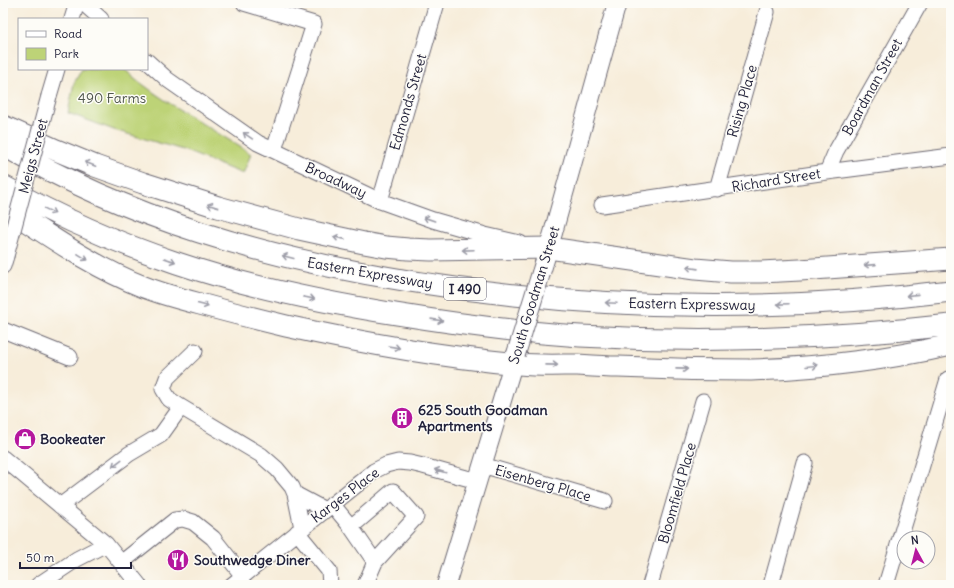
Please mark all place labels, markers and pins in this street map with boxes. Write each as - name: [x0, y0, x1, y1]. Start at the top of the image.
- place label: 625 South Goodman Apartments: [418, 401, 548, 435]
- building icon: 625 South Goodman Apartments: [389, 405, 415, 431]
- shop icon: Bookeater: [12, 426, 38, 452]
- place label: Bookeater: [40, 430, 106, 448]
- restaurant icon: Southwedge Diner: [165, 547, 191, 573]
- place label: Southwedge Diner: [194, 551, 311, 569]

